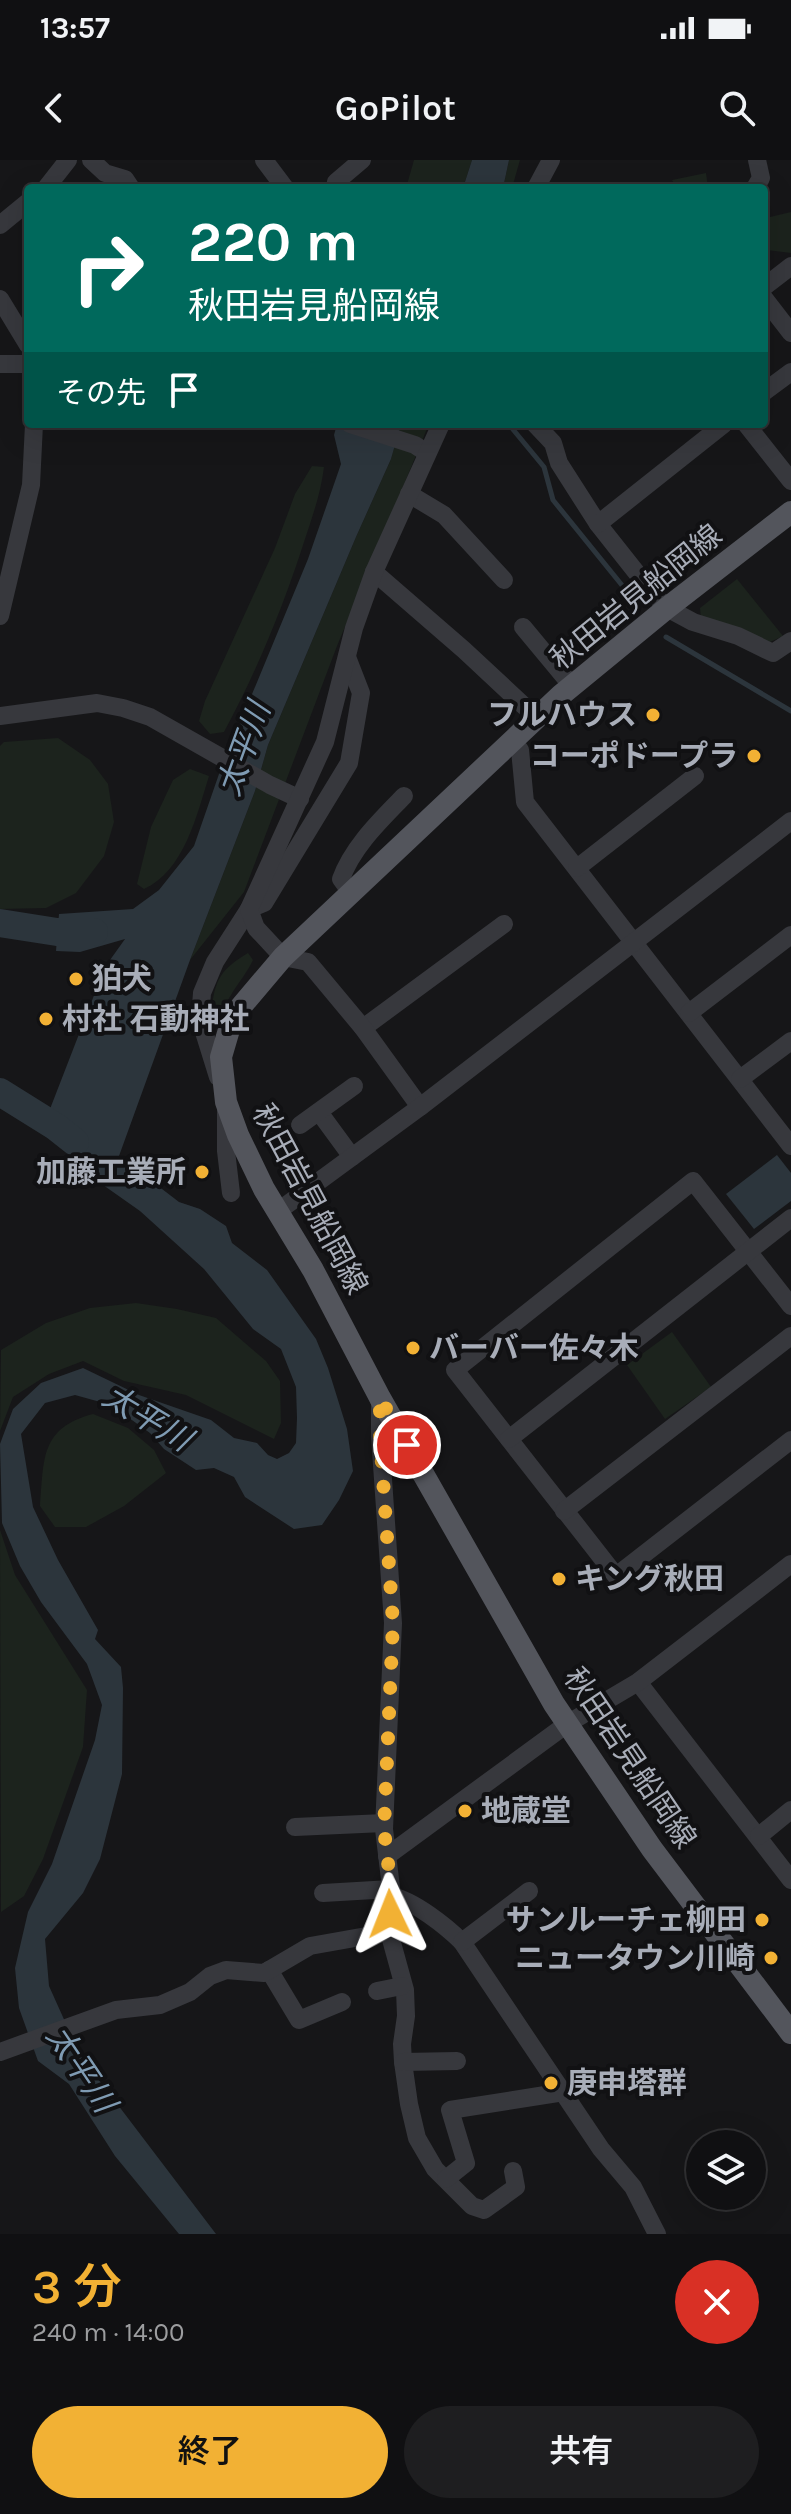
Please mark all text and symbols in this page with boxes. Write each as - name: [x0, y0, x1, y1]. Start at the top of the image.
- text: 13:57: [40, 10, 110, 46]
- icon: back: [32, 86, 76, 130]
- icon: search: [715, 86, 759, 130]
- text: GoPilot: [335, 87, 456, 129]
- text: 220 m: [188, 209, 359, 274]
- icon: right: [56, 216, 160, 320]
- text: 秋田岩見船岡線: [188, 285, 440, 327]
- icon: arrive: [162, 368, 206, 412]
- text: その先: [56, 375, 146, 411]
- street label: 秋田岩見船岡線: [543, 517, 729, 677]
- water label: 太平川: [210, 695, 279, 800]
- place label: フルハウス: [487, 697, 637, 733]
- marker: フルハウス: [644, 706, 662, 724]
- place label: コーポドープラ: [530, 738, 738, 774]
- marker: コーポドープラ: [745, 747, 763, 765]
- place label: 狛犬: [92, 961, 152, 997]
- marker: 狛犬: [67, 970, 85, 988]
- place label: 村社 石動神社: [62, 1001, 250, 1037]
- marker: 村社 石動神社: [37, 1010, 55, 1028]
- street label: 秋田岩見船岡線: [245, 1098, 375, 1300]
- place label: 加藤工業所: [36, 1154, 186, 1190]
- marker: 加藤工業所: [193, 1163, 211, 1181]
- place label: バーバー佐々木: [429, 1330, 639, 1366]
- marker: バーバー佐々木: [404, 1339, 422, 1357]
- water label: 太平川: [96, 1377, 200, 1460]
- pin: [373, 1411, 441, 1479]
- icon: arrive: [385, 1423, 429, 1467]
- place label: キング秋田: [575, 1561, 724, 1597]
- marker: キング秋田: [550, 1570, 568, 1588]
- street label: 秋田岩見船岡線: [556, 1661, 704, 1855]
- place label: 地蔵堂: [481, 1793, 571, 1829]
- marker: 地蔵堂: [456, 1802, 474, 1820]
- position arrow: [348, 1872, 432, 1956]
- place label: サンルーチェ柳田: [506, 1902, 746, 1938]
- marker: サンルーチェ柳田: [753, 1911, 771, 1929]
- place label: ニュータウン川崎: [515, 1940, 755, 1976]
- marker: ニュータウン川崎: [762, 1949, 780, 1967]
- water label: 太平川: [39, 2019, 125, 2122]
- place label: 庚申塔群: [567, 2065, 687, 2101]
- marker: 庚申塔群: [542, 2074, 560, 2092]
- map controls: [686, 2130, 766, 2210]
- button: layers: [686, 2130, 766, 2210]
- text: 3 分: [32, 2259, 121, 2315]
- button: close: [675, 2260, 759, 2344]
- text: 240 m · 14:00: [32, 2317, 184, 2348]
- button: 終了: [32, 2406, 388, 2498]
- button: 共有: [404, 2406, 759, 2498]

